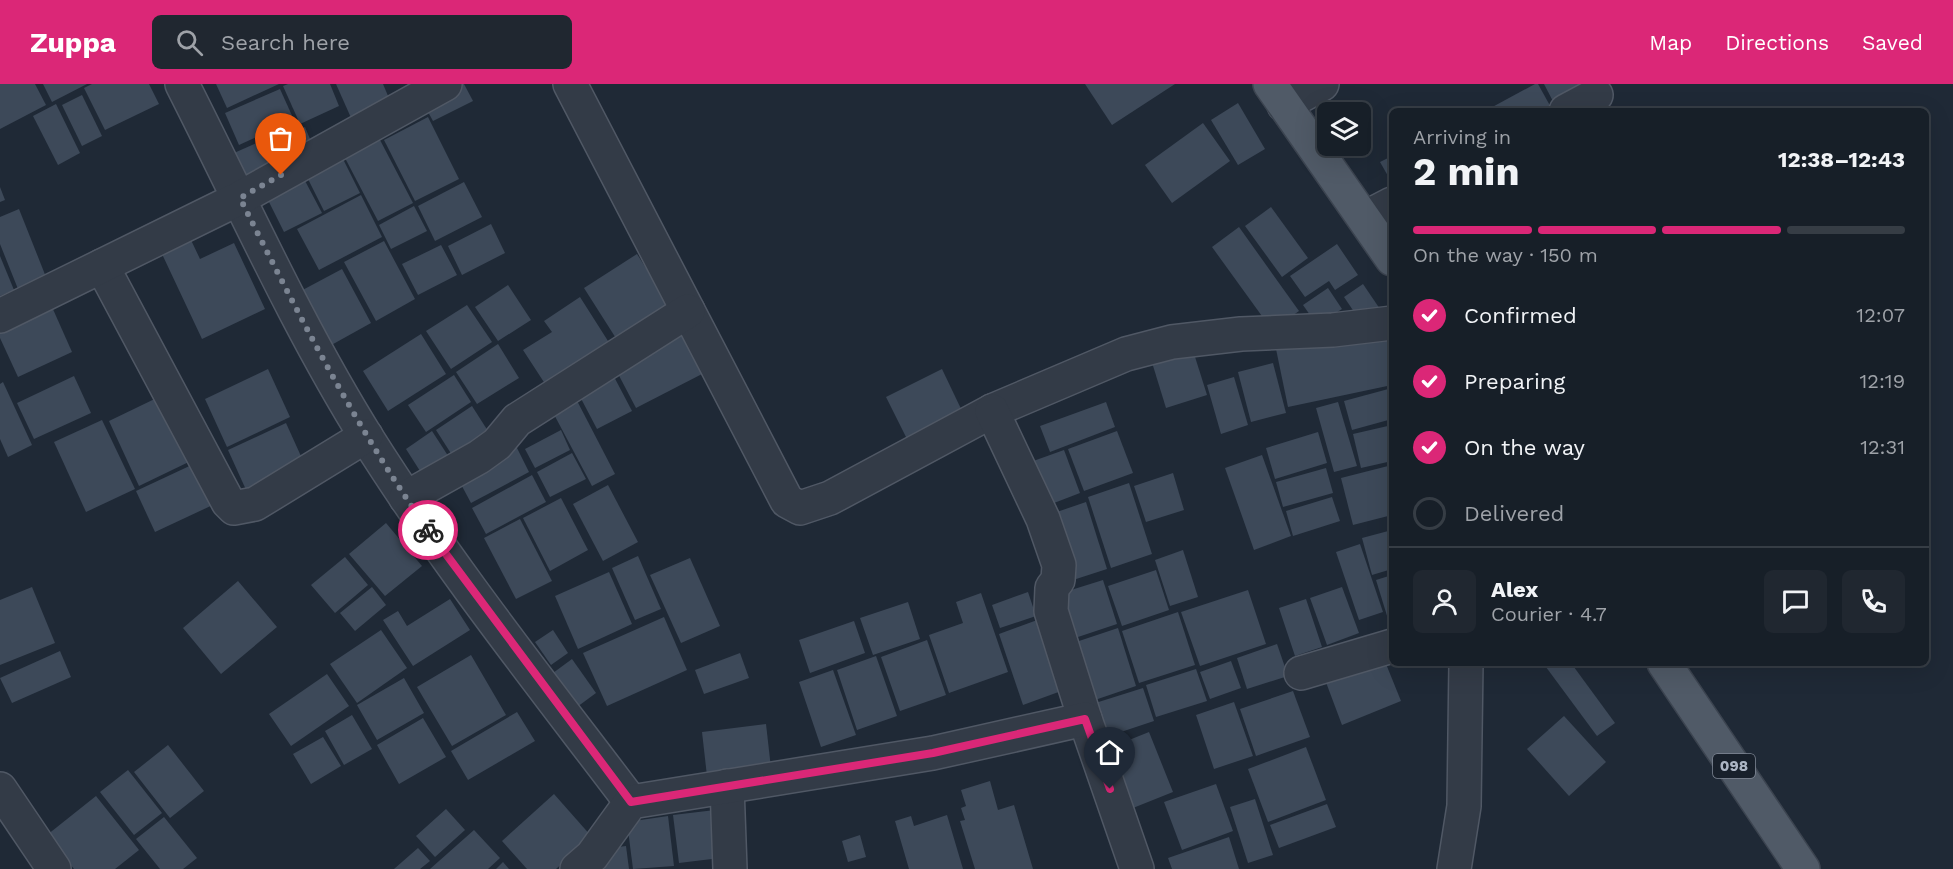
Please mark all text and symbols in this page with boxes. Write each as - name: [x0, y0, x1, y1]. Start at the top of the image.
- search box: [152, 15, 572, 69]
- text: Zuppa: [30, 26, 116, 59]
- icon: search: [173, 26, 206, 59]
- text: Search here: [221, 30, 350, 55]
- text: Map: [1649, 30, 1692, 55]
- text: Directions: [1725, 30, 1829, 55]
- text: Saved: [1862, 30, 1923, 55]
- map controls: [1317, 102, 1371, 156]
- button: layers: [1317, 102, 1371, 156]
- pin: [255, 113, 306, 175]
- icon: bag: [264, 122, 297, 155]
- text: Arriving in: [1413, 125, 1511, 149]
- text: 12:38–12:43: [1778, 147, 1905, 172]
- text: 2 min: [1413, 149, 1520, 194]
- text: On the way · 150 m: [1413, 243, 1598, 267]
- icon: check: [1413, 299, 1446, 332]
- text: Confirmed: [1464, 303, 1577, 328]
- text: 12:07: [1856, 303, 1905, 327]
- icon: check: [1413, 365, 1446, 398]
- text: Preparing: [1464, 369, 1565, 394]
- text: 12:19: [1859, 369, 1905, 393]
- icon: check: [1413, 431, 1446, 464]
- text: On the way: [1464, 435, 1585, 460]
- text: 12:31: [1860, 435, 1905, 459]
- courier: [398, 500, 458, 560]
- text: Delivered: [1464, 501, 1564, 526]
- icon: bike: [412, 514, 445, 547]
- button: person: [1413, 570, 1476, 633]
- button: chat: [1764, 570, 1827, 633]
- button: phone: [1842, 570, 1905, 633]
- text: Alex: [1491, 577, 1538, 602]
- text: Courier · 4.7: [1491, 602, 1607, 626]
- pin: [1084, 727, 1135, 789]
- icon: home: [1093, 736, 1126, 769]
- road number: 098: [1713, 754, 1755, 778]

